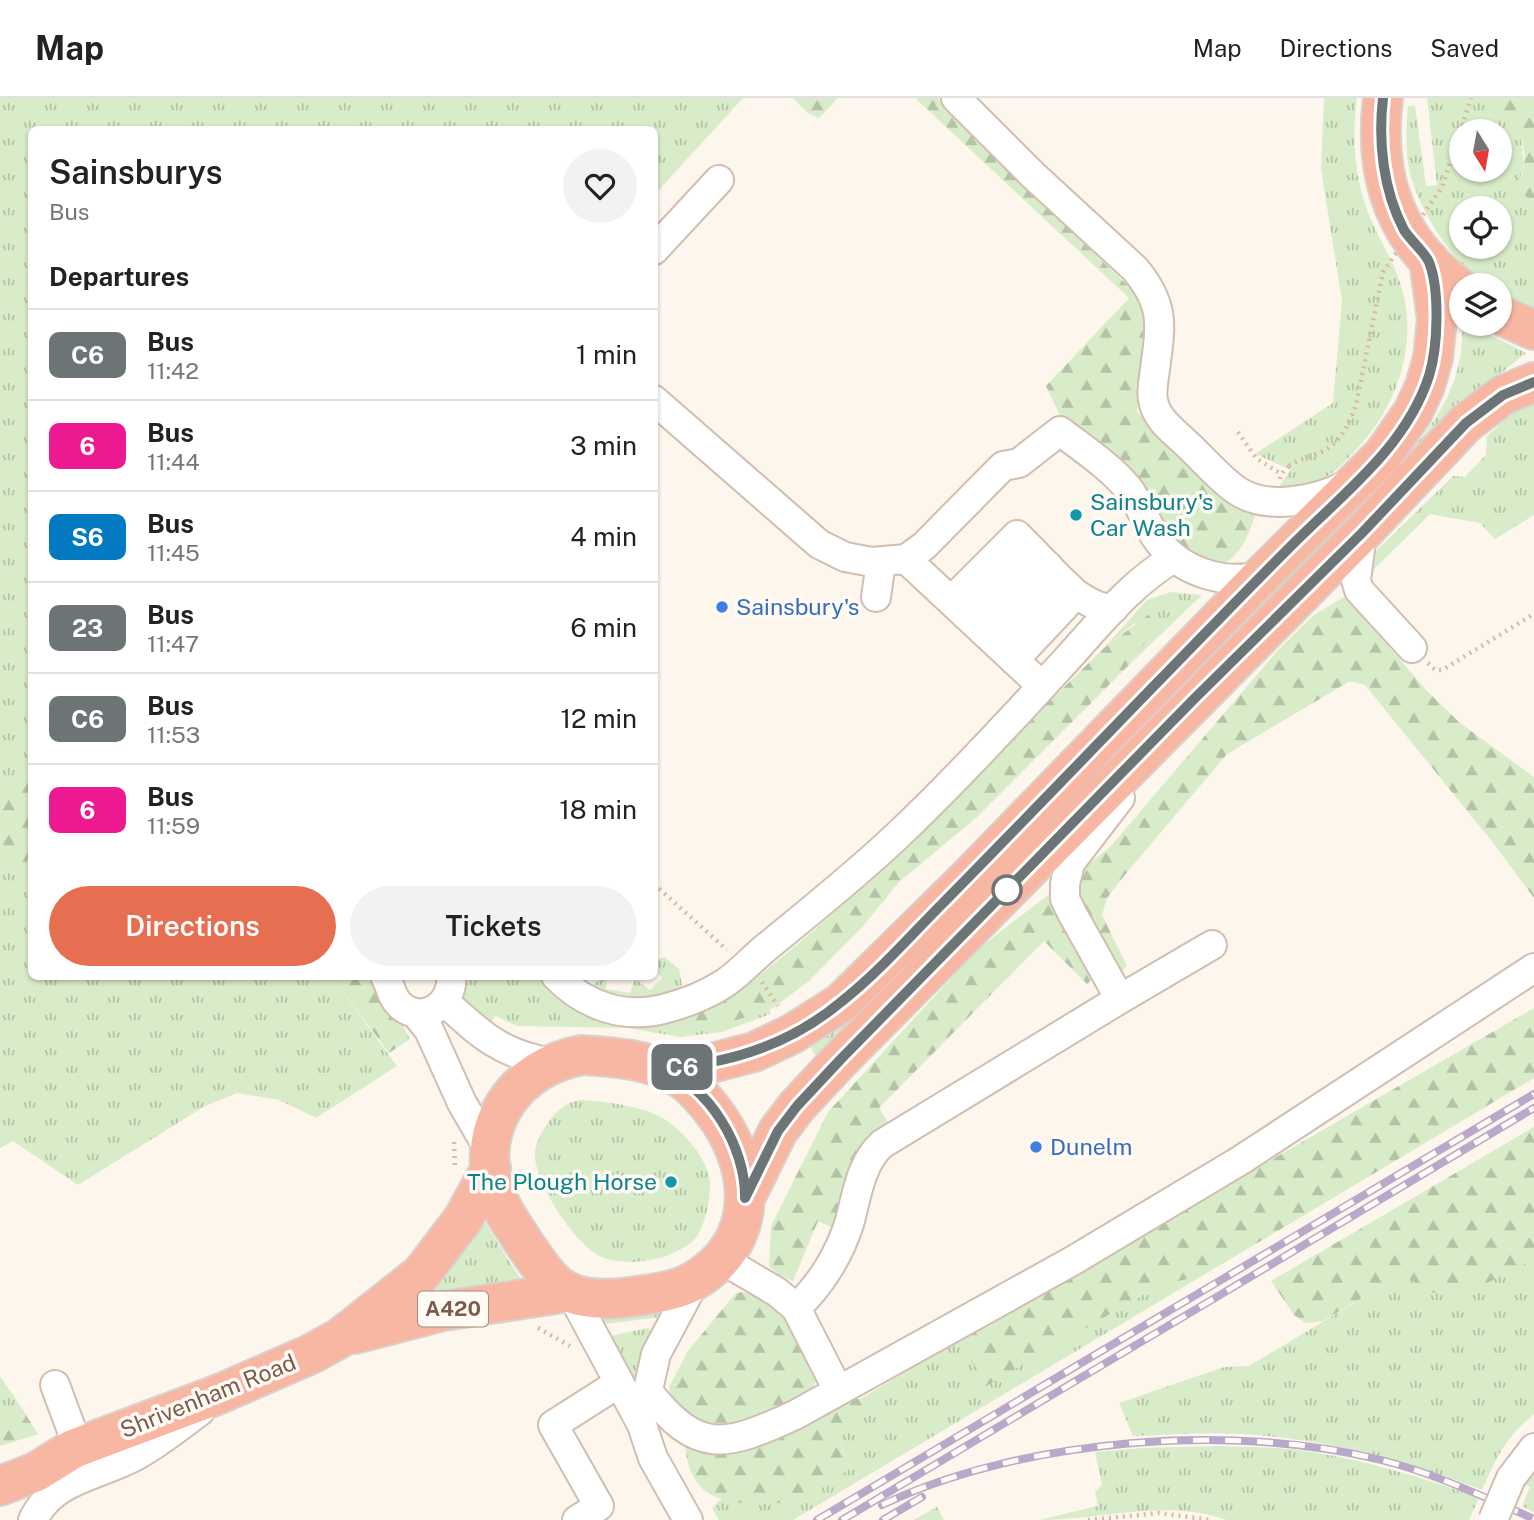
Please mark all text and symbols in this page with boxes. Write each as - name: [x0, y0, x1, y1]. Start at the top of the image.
- text: Map: [35, 29, 104, 67]
- text: Map: [1193, 34, 1242, 62]
- text: Directions: [1280, 34, 1392, 62]
- text: Saved: [1430, 34, 1499, 62]
- north arrow: [1449, 119, 1512, 182]
- map controls: [1449, 119, 1512, 336]
- button: heart: [563, 149, 637, 223]
- text: Sainsburys: [49, 153, 223, 191]
- button: locate: [1449, 196, 1512, 259]
- text: Bus: [49, 198, 89, 225]
- text: Departures: [49, 261, 189, 292]
- button: layers: [1449, 273, 1512, 336]
- text: Bus: [147, 326, 194, 357]
- text: 1 min: [576, 339, 637, 370]
- text: C6: [71, 341, 104, 369]
- text: 11:42: [147, 357, 199, 384]
- text: Bus: [147, 417, 194, 448]
- text: 3 min: [570, 430, 637, 461]
- text: 6: [80, 432, 95, 460]
- text: 11:44: [147, 448, 200, 475]
- place label: Sainsbury's Car Wash: [1090, 488, 1213, 541]
- marker: Sainsbury's Car Wash: [1068, 507, 1084, 523]
- text: Bus: [147, 508, 194, 539]
- text: 4 min: [570, 521, 637, 552]
- text: S6: [71, 523, 104, 551]
- text: 11:45: [147, 539, 200, 566]
- place label: Sainsbury's: [736, 593, 859, 620]
- text: Bus: [147, 599, 194, 630]
- marker: Sainsbury's: [714, 599, 730, 615]
- text: 6 min: [570, 612, 637, 643]
- text: 23: [72, 614, 103, 642]
- text: 11:47: [147, 630, 199, 657]
- text: Bus: [147, 690, 194, 721]
- text: 12 min: [561, 703, 637, 734]
- text: C6: [71, 705, 104, 733]
- text: 11:53: [147, 721, 200, 748]
- text: Bus: [147, 781, 194, 812]
- text: 18 min: [559, 794, 637, 825]
- text: 6: [80, 796, 95, 824]
- text: 11:59: [147, 812, 200, 839]
- unlabelled marker: [992, 875, 1022, 905]
- button: Directions: [49, 886, 336, 966]
- button: Tickets: [350, 886, 637, 966]
- line badge: C6: [650, 1044, 714, 1090]
- text: C6: [665, 1053, 699, 1081]
- place label: Dunelm: [1050, 1133, 1133, 1160]
- marker: Dunelm: [1028, 1139, 1044, 1155]
- place label: The Plough Horse: [467, 1168, 657, 1195]
- marker: The Plough Horse: [663, 1174, 679, 1190]
- road number: A420: [418, 1292, 488, 1326]
- street label: Shrivenham Road: [116, 1348, 300, 1443]

